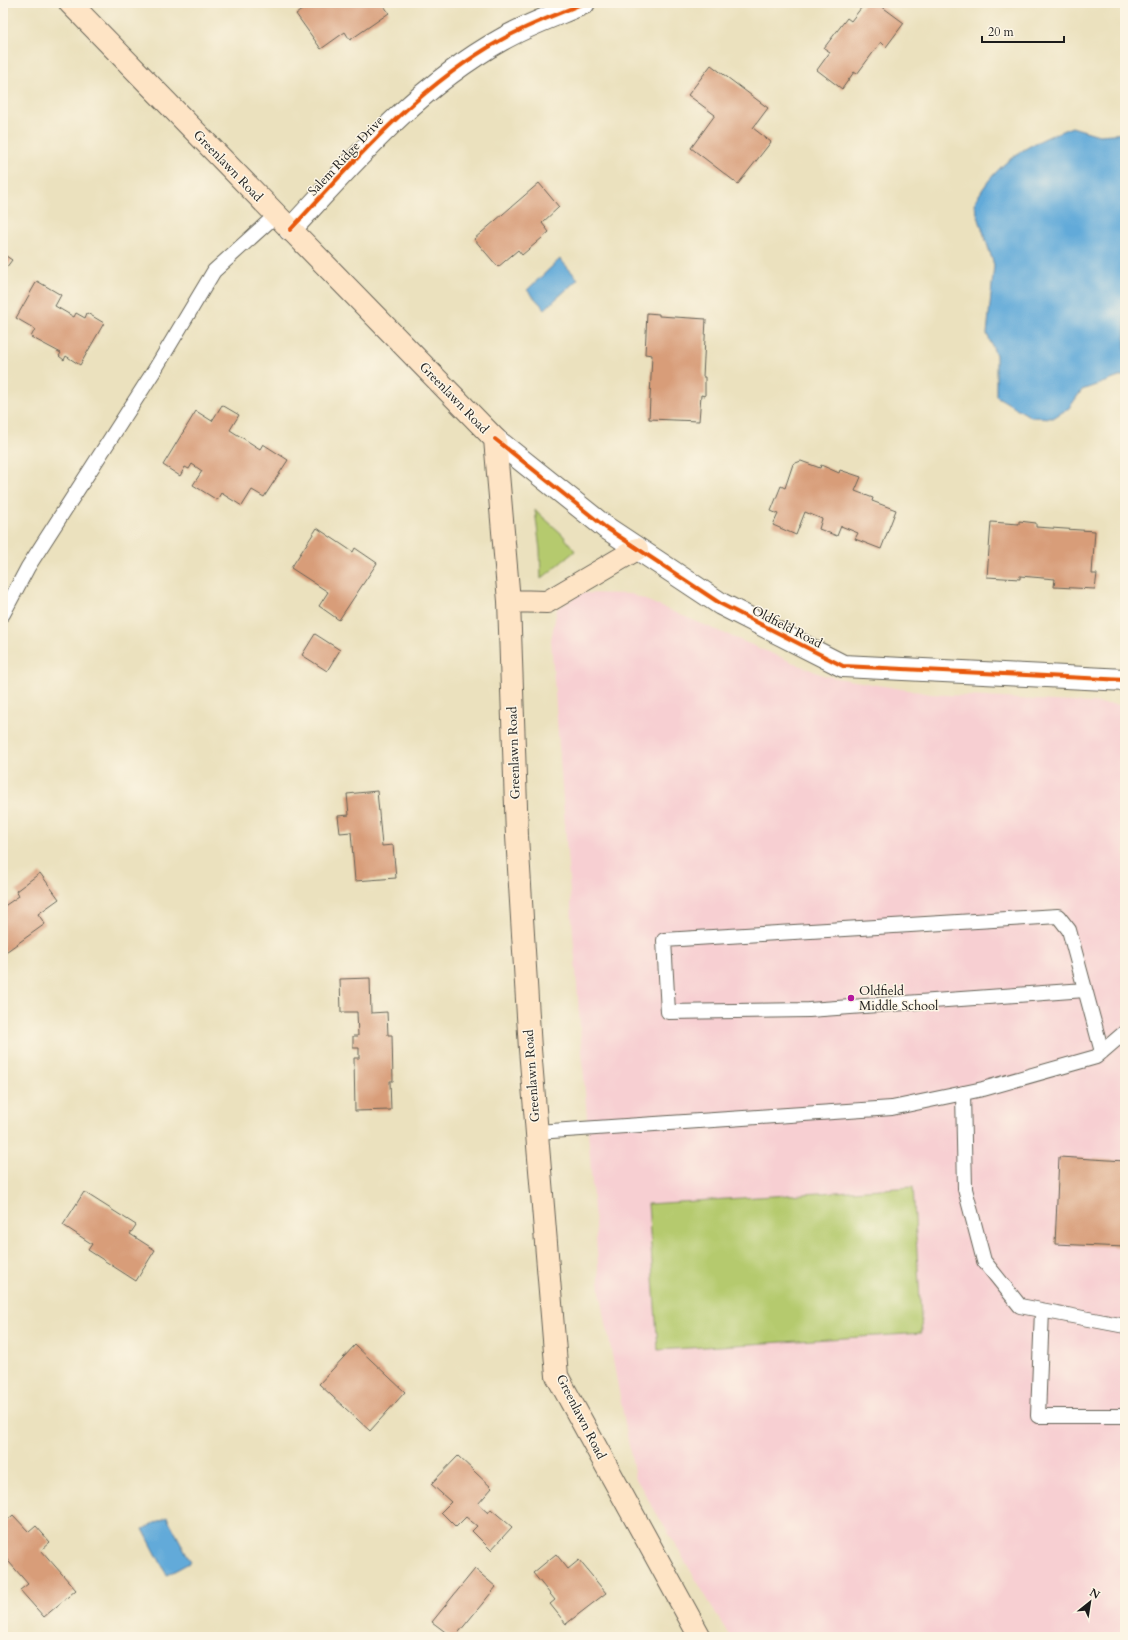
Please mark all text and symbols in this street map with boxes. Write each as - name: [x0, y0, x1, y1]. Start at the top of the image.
- scale bar: [982, 18, 1064, 44]
- text: 20 m: [988, 24, 1015, 40]
- street label: Salem Ridge Drive: [304, 112, 388, 200]
- street label: Greenlawn Road: [189, 126, 267, 206]
- street label: Greenlawn Road: [415, 358, 493, 438]
- street label: Oldfield Road: [749, 602, 825, 653]
- street label: Greenlawn Road: [503, 706, 525, 800]
- place label: Oldfield Middle School: [859, 982, 939, 1015]
- marker: Oldfield Middle School: [846, 993, 856, 1003]
- street label: Greenlawn Road: [520, 1029, 544, 1123]
- street label: Greenlawn Road: [552, 1371, 610, 1463]
- north arrow: [1070, 1582, 1110, 1622]
- text: N: [1087, 1585, 1103, 1603]

